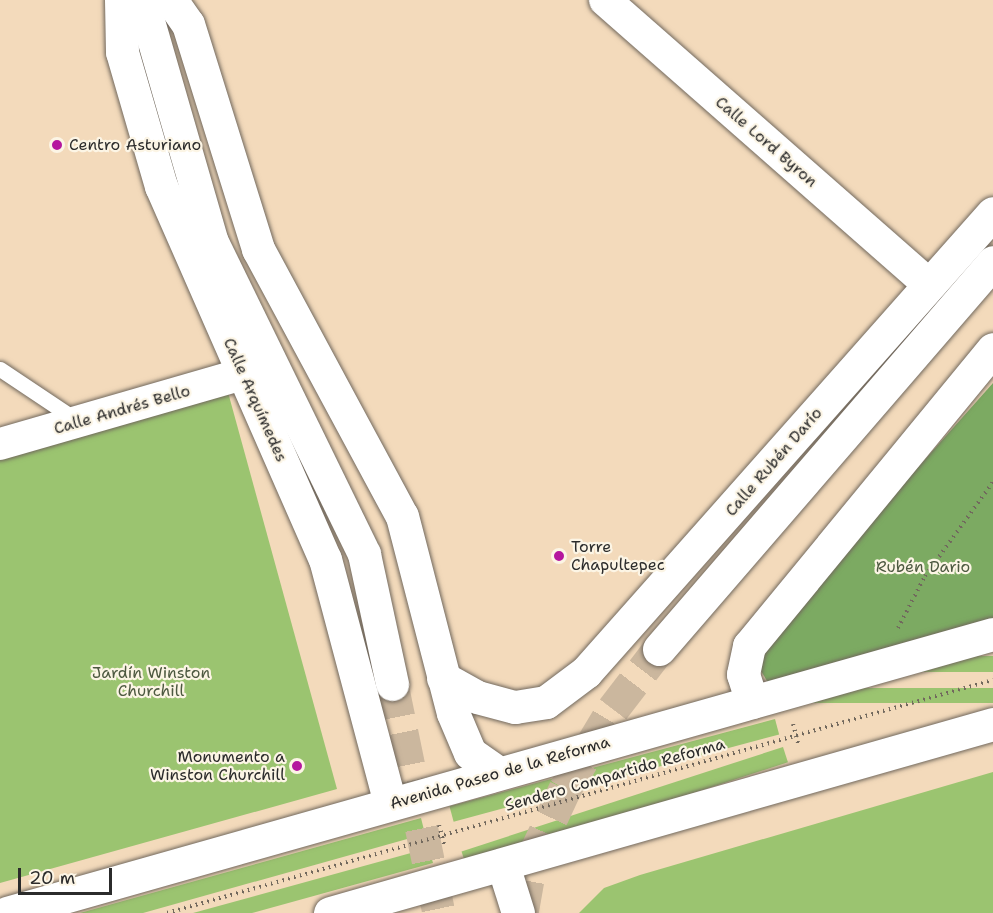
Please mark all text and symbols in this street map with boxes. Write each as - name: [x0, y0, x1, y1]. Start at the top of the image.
- street label: Calle Lord Byron: [711, 93, 821, 191]
- place label: Centro Asturiano: [69, 135, 201, 155]
- marker: Centro Asturiano: [50, 138, 64, 152]
- street label: Calle Arquímedes: [219, 335, 291, 465]
- street label: Calle Andrés Bello: [52, 381, 192, 439]
- street label: Calle Rubén Darío: [722, 404, 826, 520]
- place label: Torre Chapultepec: [571, 537, 665, 575]
- marker: Torre Chapultepec: [552, 549, 566, 563]
- park label: Rubén Dario: [876, 557, 970, 577]
- park label: Jardín Winston Churchill: [92, 663, 210, 701]
- street label: Avenida Paseo de la Reforma: [388, 732, 612, 814]
- street label: Sendero Compartido Reforma: [503, 734, 727, 816]
- place label: Monumento a Winston Churchill: [150, 747, 285, 785]
- marker: Monumento a Winston Churchill: [290, 759, 304, 773]
- scale bar: [21, 856, 116, 894]
- text: 20 m: [29, 866, 75, 890]

